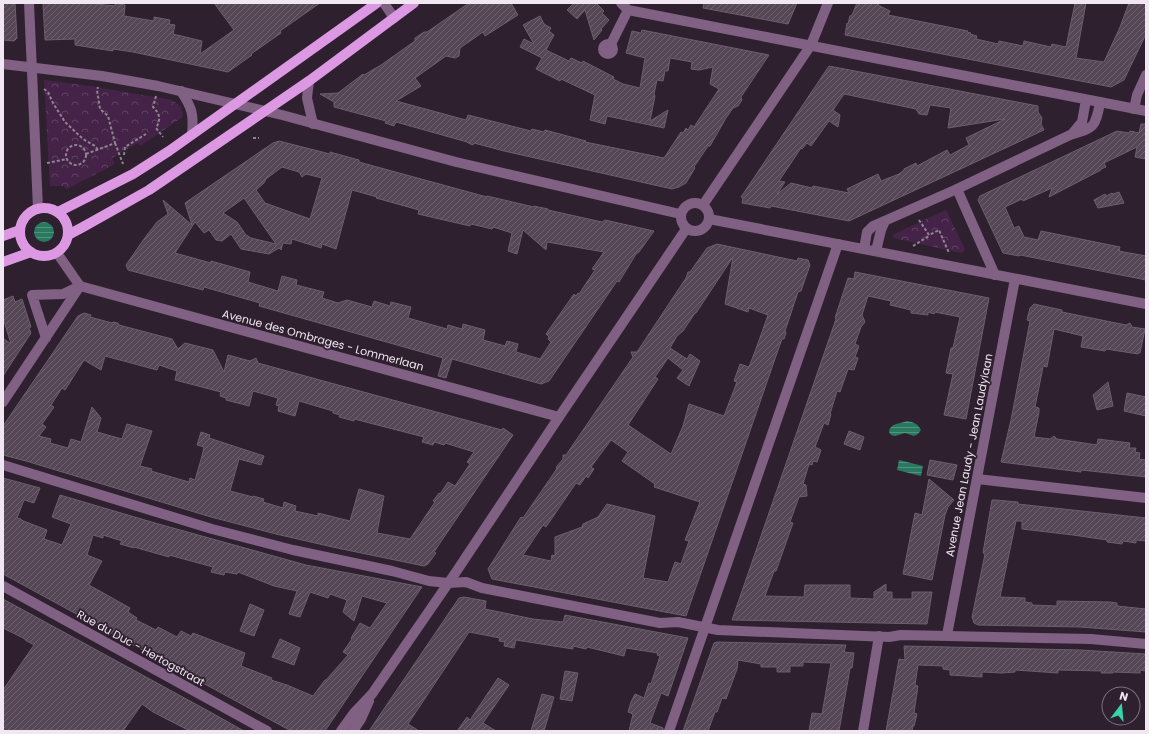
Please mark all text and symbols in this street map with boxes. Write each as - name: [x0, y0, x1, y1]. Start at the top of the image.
- street label: Avenue des Ombrages - Lommerlaan: [220, 305, 426, 375]
- street label: Avenue Jean Laudy - Jean Laudylaan: [941, 352, 997, 558]
- street label: Rue du Duc - Hertogstraat: [74, 606, 208, 690]
- north arrow: [1101, 686, 1141, 726]
- text: N: [1118, 688, 1130, 705]

